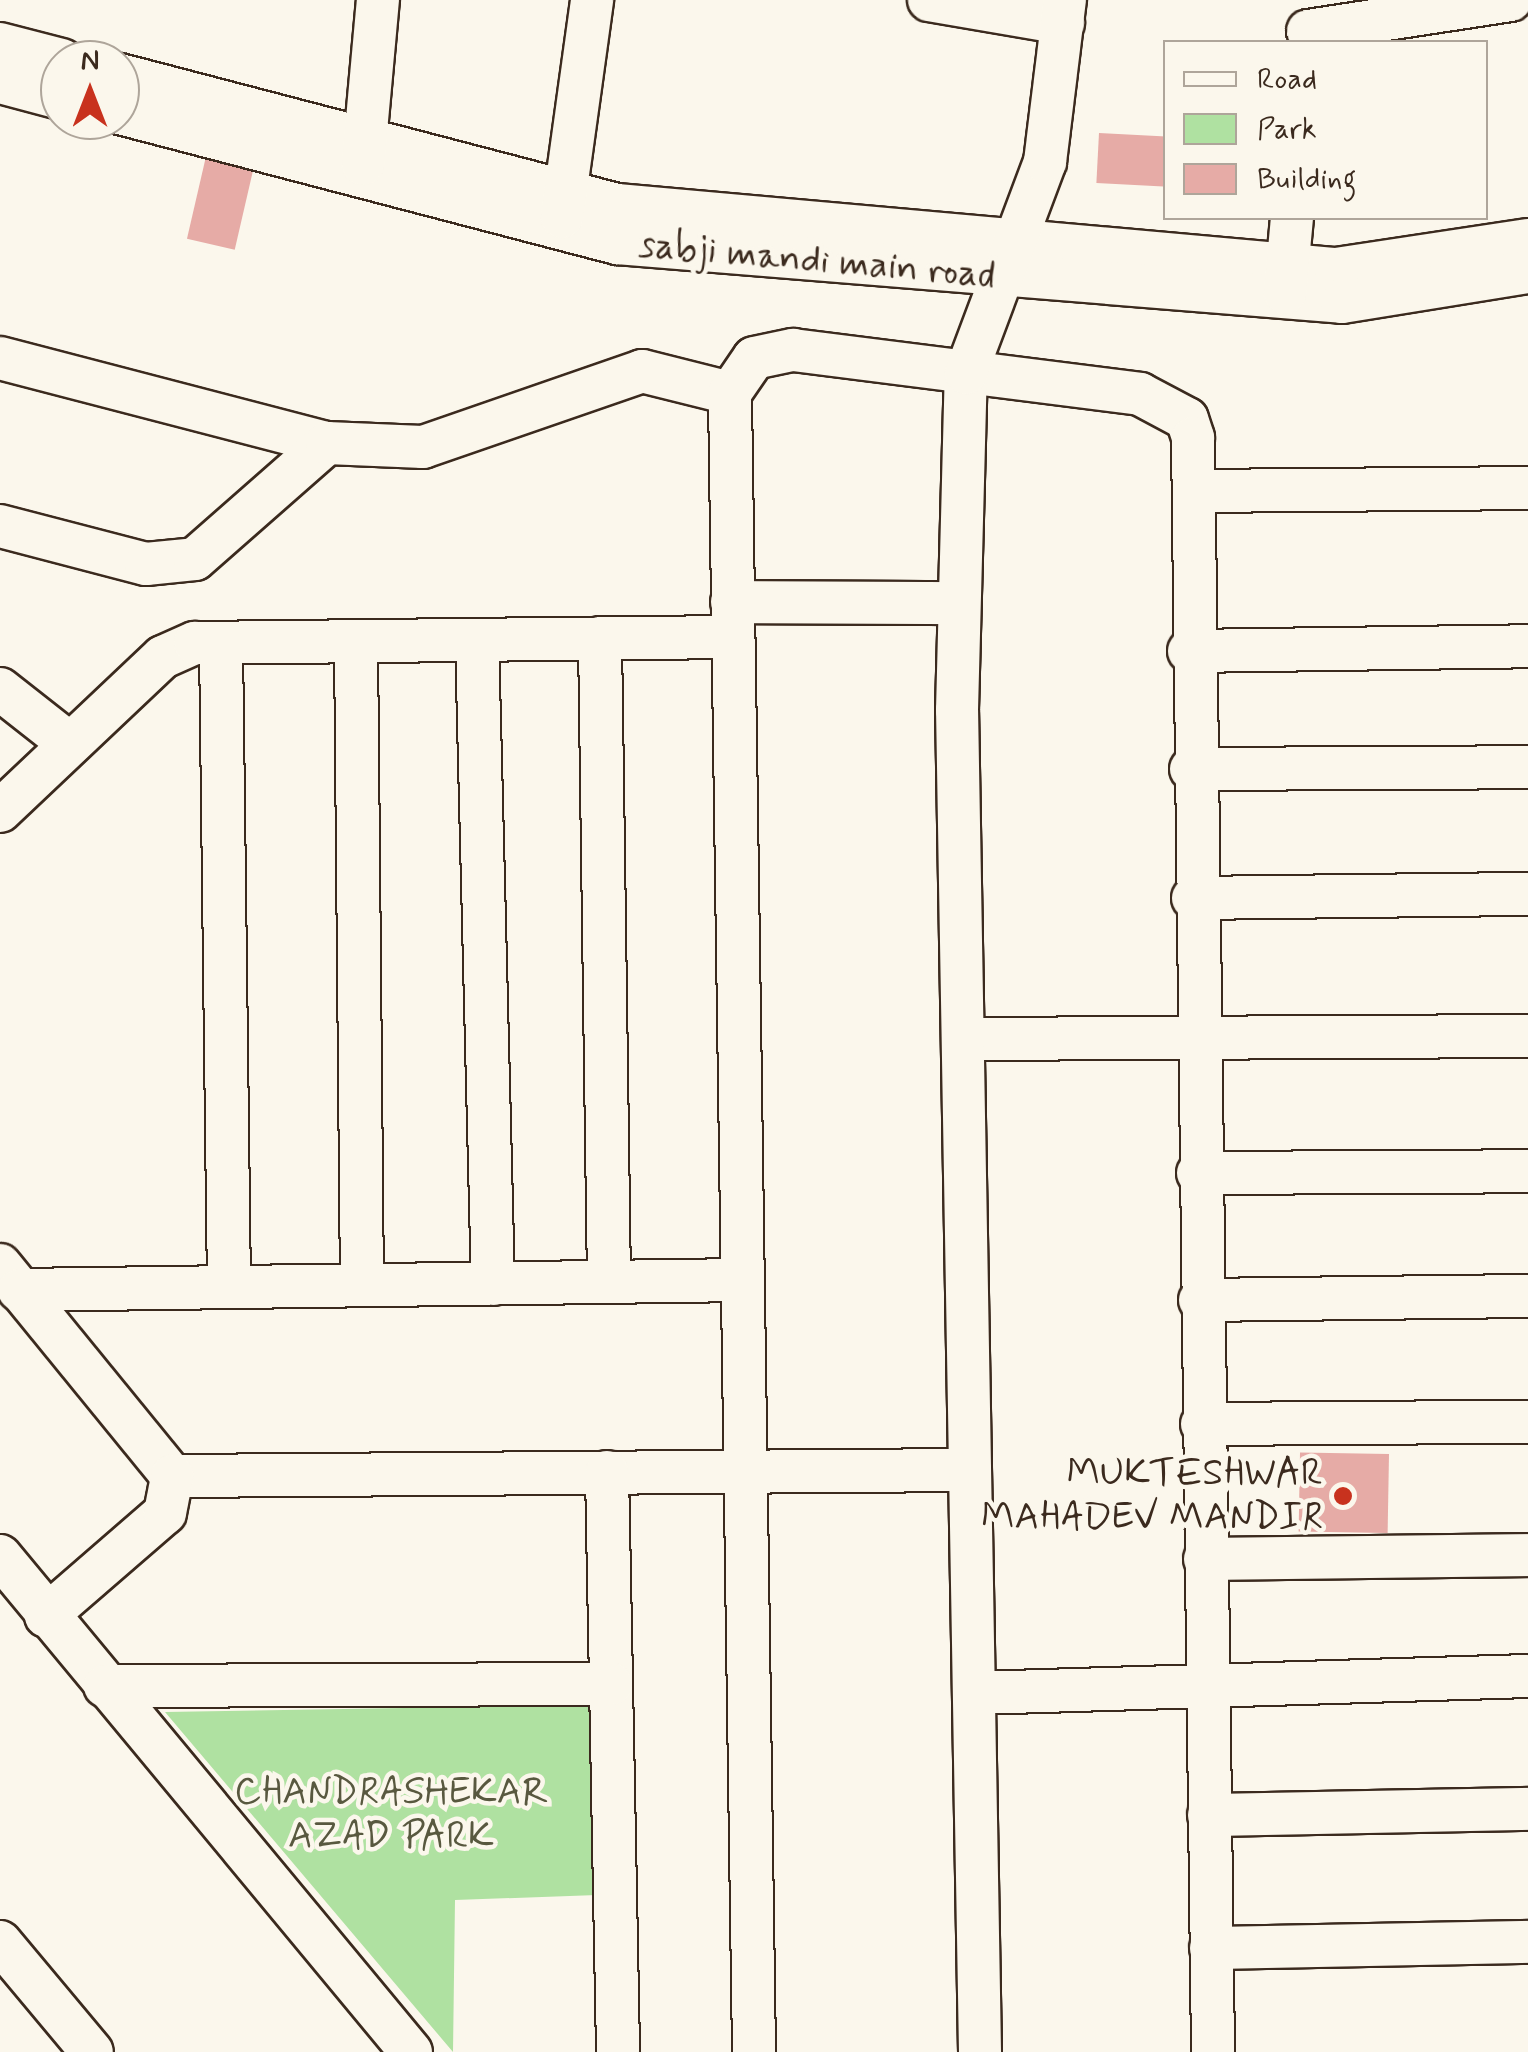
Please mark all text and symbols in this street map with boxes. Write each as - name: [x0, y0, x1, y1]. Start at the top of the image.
- north arrow: [40, 40, 140, 140]
- legend: [1163, 40, 1488, 220]
- text: N: [81, 43, 99, 80]
- text: Road: [1257, 60, 1317, 99]
- text: Park: [1257, 110, 1317, 149]
- text: Building: [1257, 160, 1356, 199]
- street label: sabji mandi main road: [638, 223, 996, 299]
- place label: MUKTESHWAR MAHADEV MANDIR: [979, 1451, 1323, 1540]
- marker: MUKTESHWAR MAHADEV MANDIR: [1332, 1485, 1354, 1507]
- park label: CHANDRASHEKAR AZAD PARK: [234, 1770, 548, 1860]

